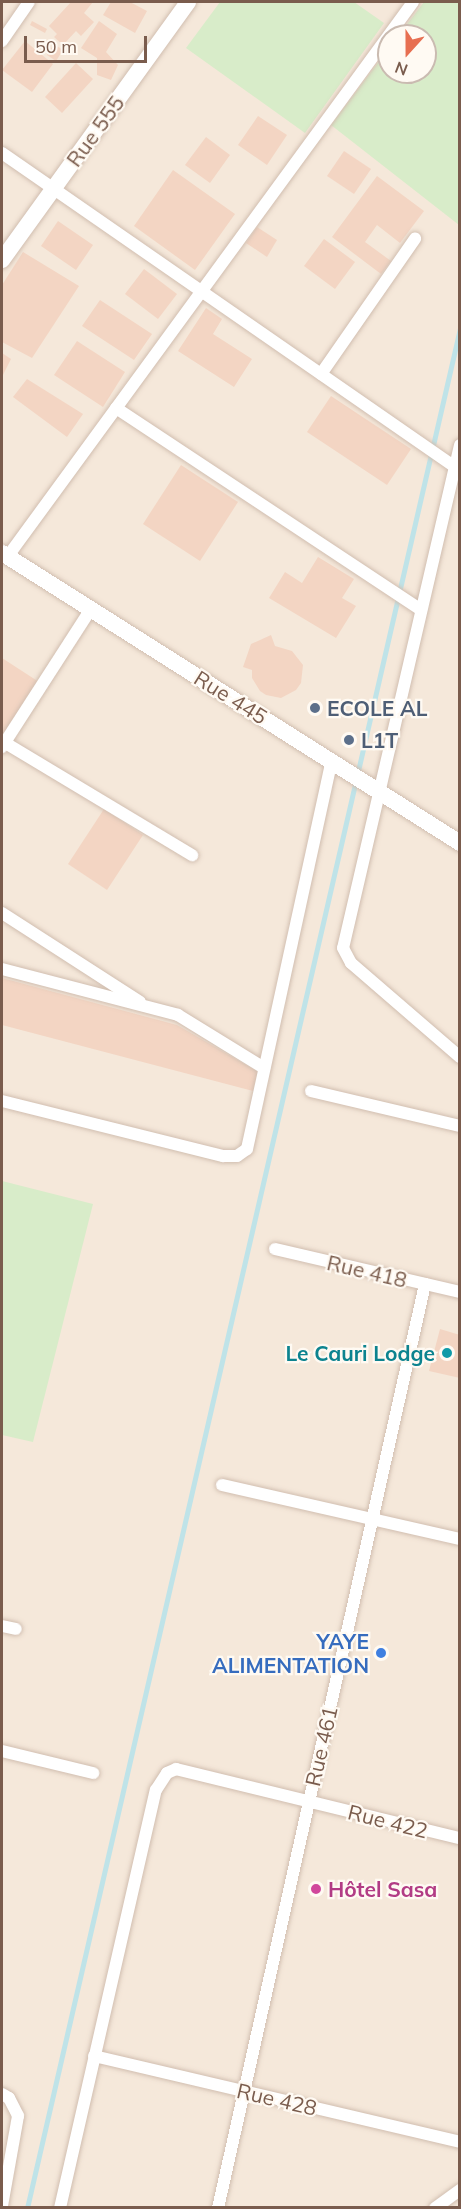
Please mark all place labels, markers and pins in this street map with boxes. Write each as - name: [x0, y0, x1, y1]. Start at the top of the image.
- place label: ECOLE AL: [327, 695, 427, 721]
- marker: ECOLE AL: [308, 701, 322, 715]
- place label: L1T: [361, 727, 398, 753]
- marker: L1T: [342, 733, 356, 747]
- place label: Le Cauri Lodge: [285, 1340, 435, 1366]
- marker: Le Cauri Lodge: [440, 1346, 454, 1360]
- place label: YAYE ALIMENTATION: [212, 1628, 369, 1678]
- marker: YAYE ALIMENTATION: [374, 1646, 388, 1660]
- place label: Hôtel Sasa: [328, 1876, 437, 1902]
- marker: Hôtel Sasa: [309, 1882, 323, 1896]

